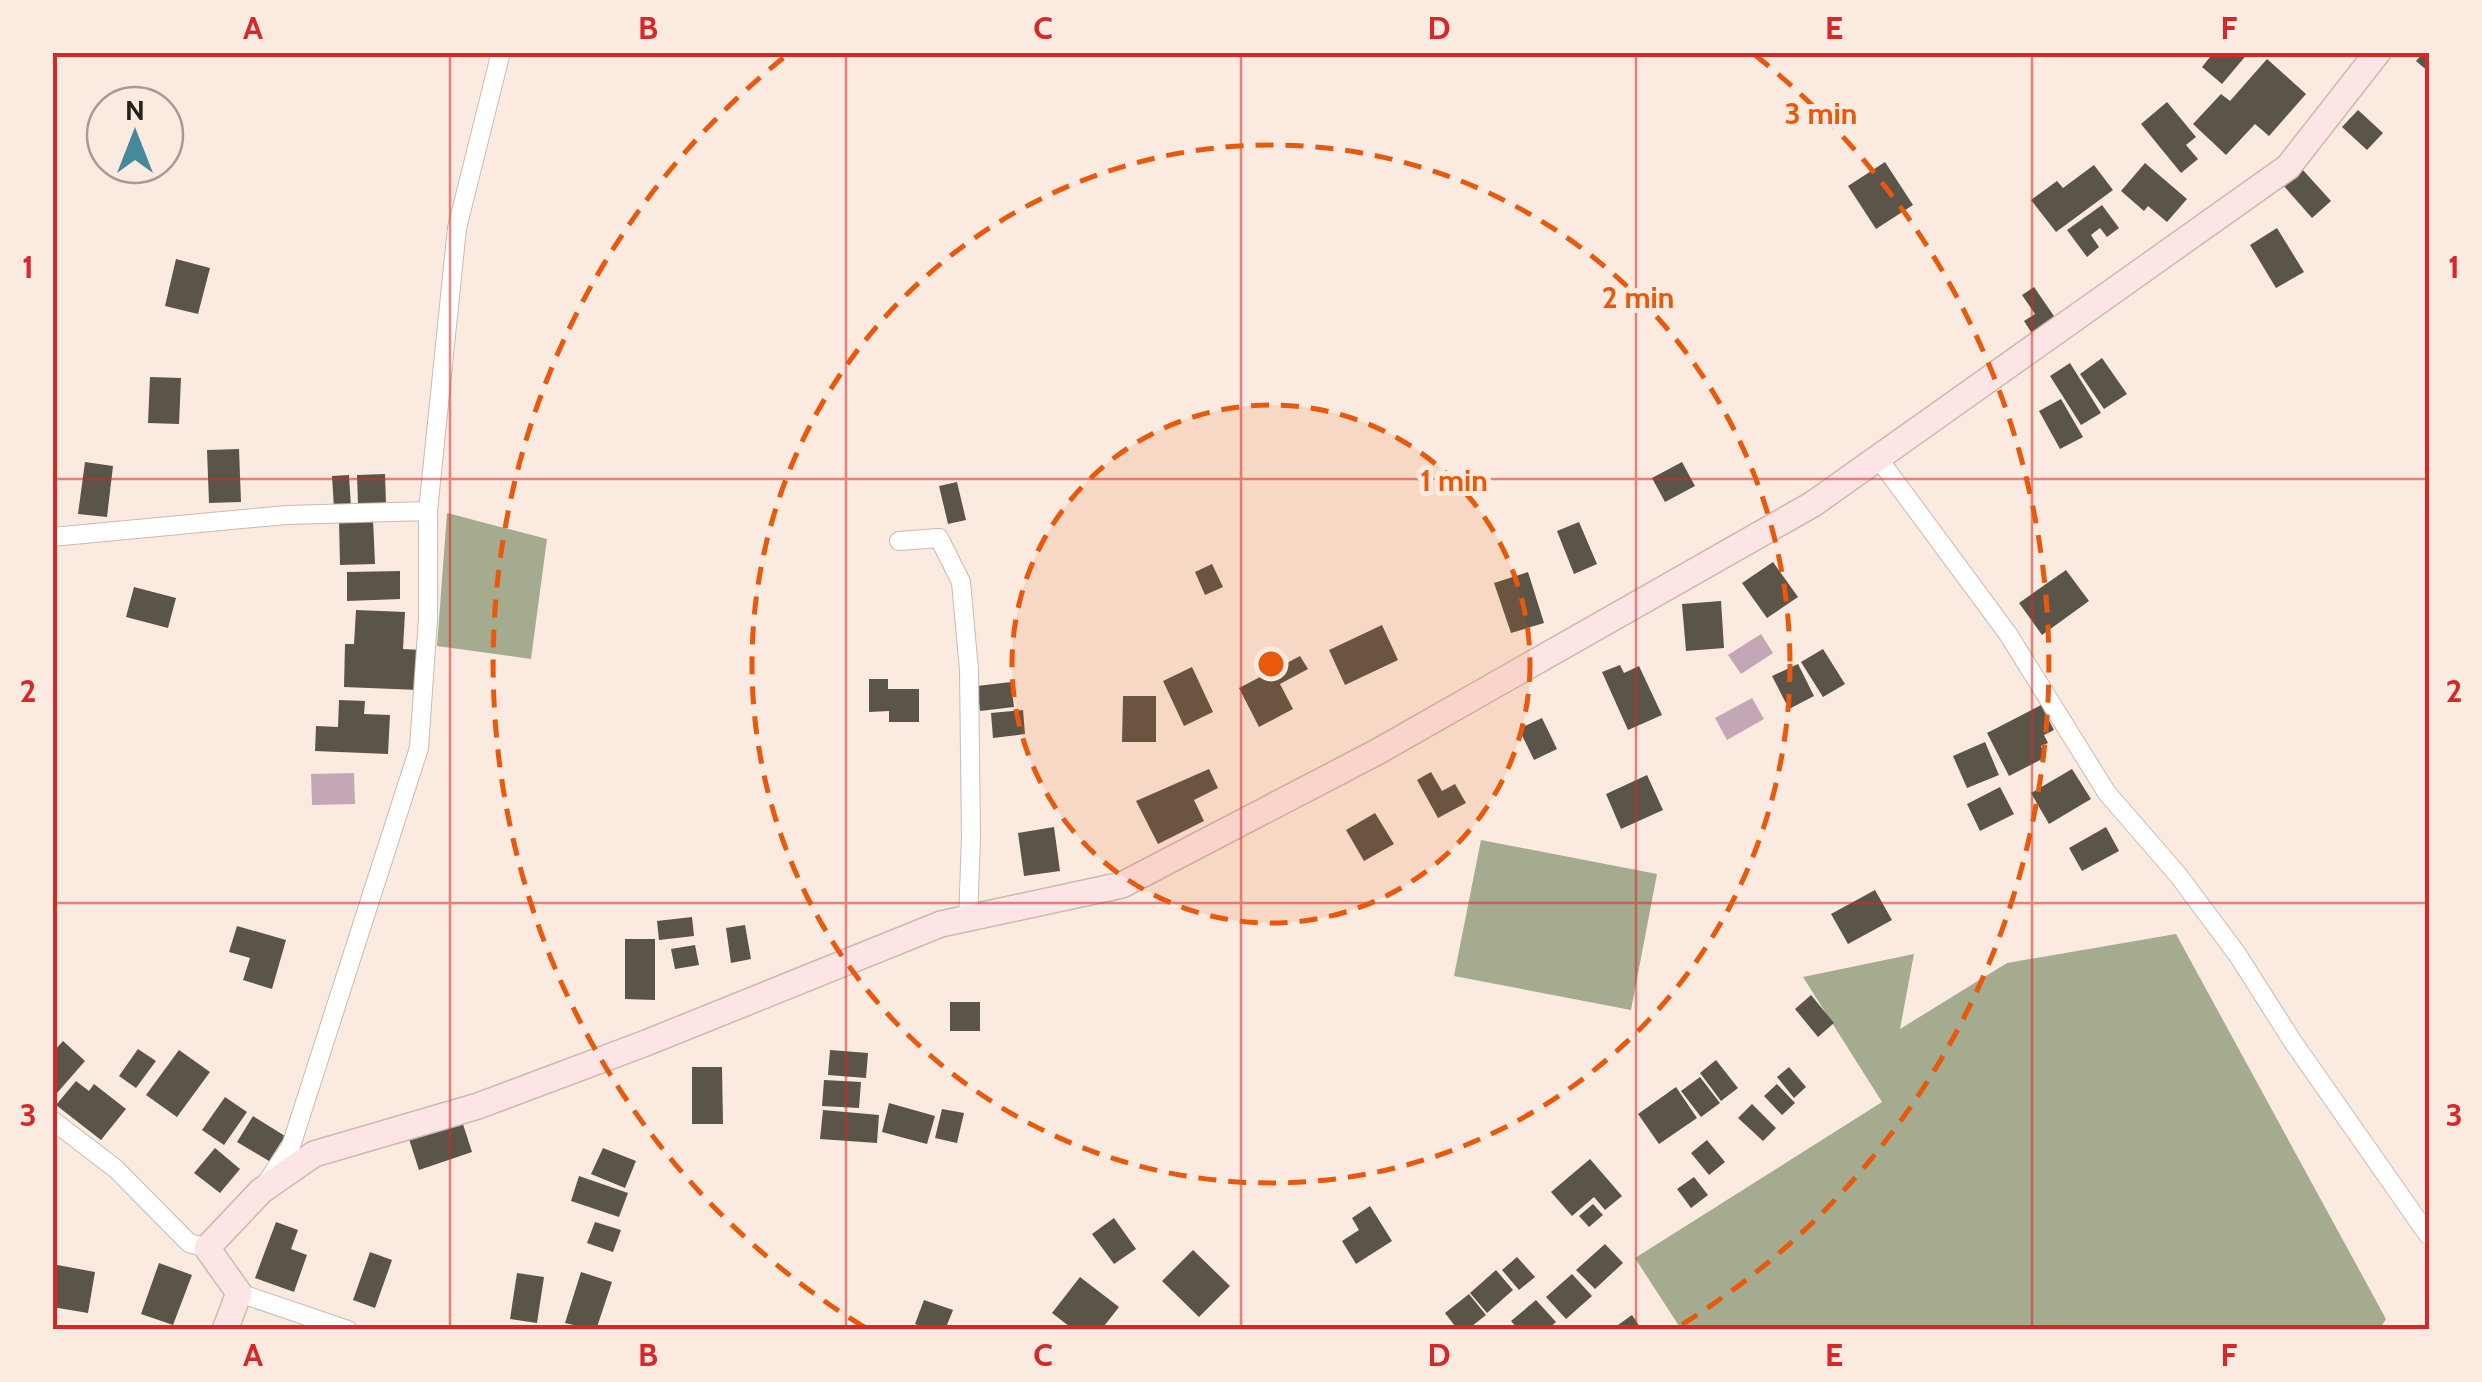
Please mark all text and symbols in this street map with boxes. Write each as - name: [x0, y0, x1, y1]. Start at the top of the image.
- text: A: [243, 8, 263, 47]
- text: B: [638, 8, 658, 47]
- text: C: [1033, 8, 1053, 47]
- text: D: [1427, 8, 1451, 47]
- text: E: [1825, 8, 1843, 47]
- text: F: [2221, 8, 2238, 47]
- north arrow: [85, 85, 185, 185]
- text: N: [125, 93, 145, 127]
- text: 3 min: [1785, 95, 1857, 132]
- text: 1: [22, 247, 34, 286]
- text: 1: [2448, 247, 2460, 286]
- text: 2 min: [1602, 279, 1674, 316]
- text: 1 min: [1420, 462, 1488, 499]
- centre of rings: [1253, 646, 1289, 682]
- text: 2: [20, 671, 36, 710]
- text: 2: [2446, 671, 2462, 710]
- text: 3: [19, 1095, 37, 1134]
- text: 3: [2445, 1095, 2463, 1134]
- text: A: [243, 1335, 263, 1374]
- text: B: [638, 1335, 658, 1374]
- text: C: [1033, 1335, 1053, 1374]
- text: D: [1427, 1335, 1451, 1374]
- text: E: [1825, 1335, 1843, 1374]
- text: F: [2221, 1335, 2238, 1374]

